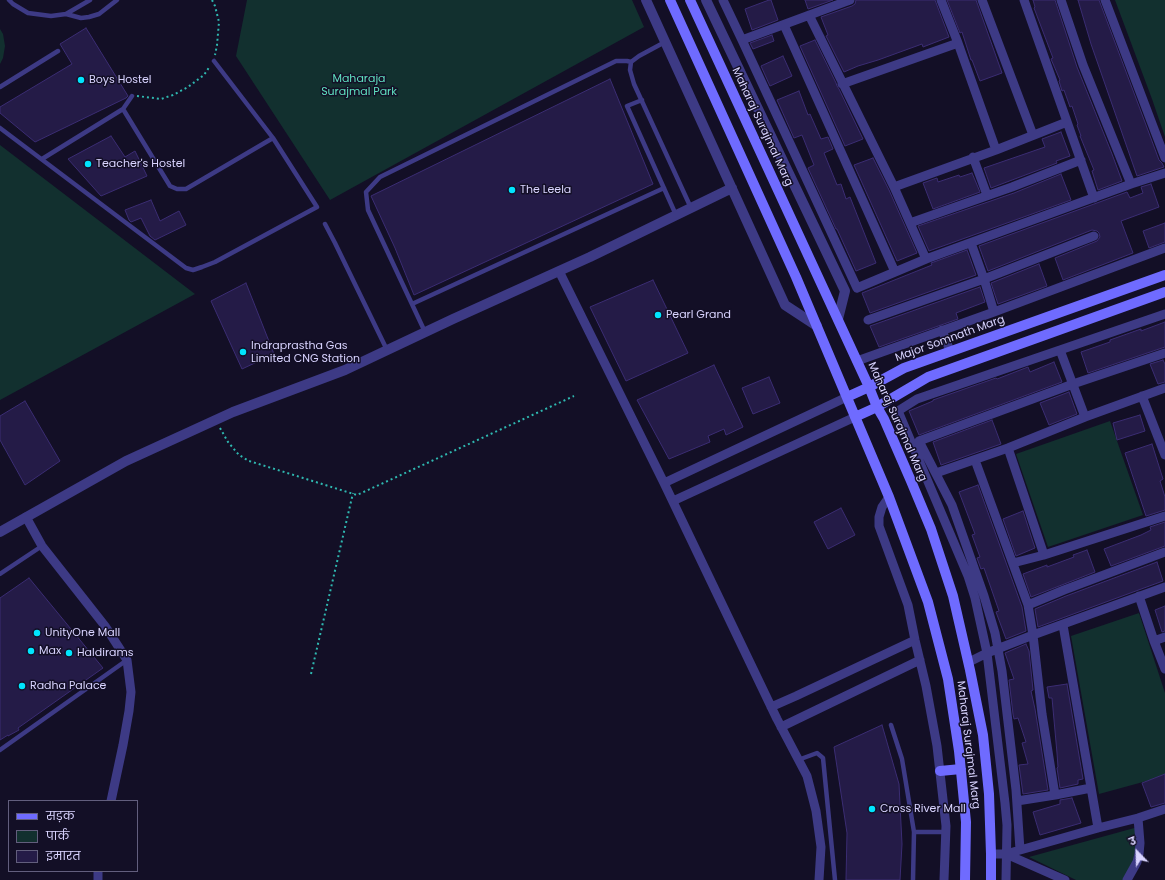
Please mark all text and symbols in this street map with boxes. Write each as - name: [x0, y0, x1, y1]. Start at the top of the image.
- street label: Maharaj Surajmal Marg: [729, 66, 795, 188]
- park label: Maharaja Surajmal Park: [321, 72, 397, 98]
- place label: Boys Hostel: [89, 73, 152, 87]
- marker: Boys Hostel: [76, 75, 86, 85]
- place label: Teacher's Hostel: [96, 157, 185, 171]
- marker: Teacher's Hostel: [83, 159, 93, 169]
- place label: The Leela: [520, 183, 571, 197]
- marker: The Leela: [507, 185, 517, 195]
- place label: Pearl Grand: [666, 308, 731, 322]
- marker: Pearl Grand: [653, 310, 663, 320]
- street label: Major Somnath Marg: [894, 313, 1006, 365]
- place label: Indraprastha Gas Limited CNG Station: [251, 339, 360, 365]
- marker: Indraprastha Gas Limited CNG Station: [238, 347, 248, 357]
- street label: Maharaj Surajmal Marg: [865, 360, 929, 484]
- place label: UnityOne Mall: [45, 626, 120, 640]
- marker: UnityOne Mall: [32, 628, 42, 638]
- place label: Max: [39, 644, 61, 658]
- marker: Max: [26, 646, 36, 656]
- place label: Haldirams: [77, 646, 134, 660]
- marker: Haldirams: [64, 648, 74, 658]
- place label: Radha Palace: [30, 679, 106, 693]
- street label: Maharaj Surajmal Marg: [954, 680, 982, 810]
- marker: Radha Palace: [17, 681, 27, 691]
- legend: [8, 800, 138, 872]
- place label: Cross River Mall: [880, 802, 966, 816]
- marker: Cross River Mall: [867, 804, 877, 814]
- text: सड़क: [46, 807, 75, 824]
- text: पार्क: [46, 827, 69, 844]
- north arrow: [1117, 832, 1157, 872]
- text: उ: [1126, 832, 1138, 850]
- text: इमारत: [46, 847, 81, 864]

